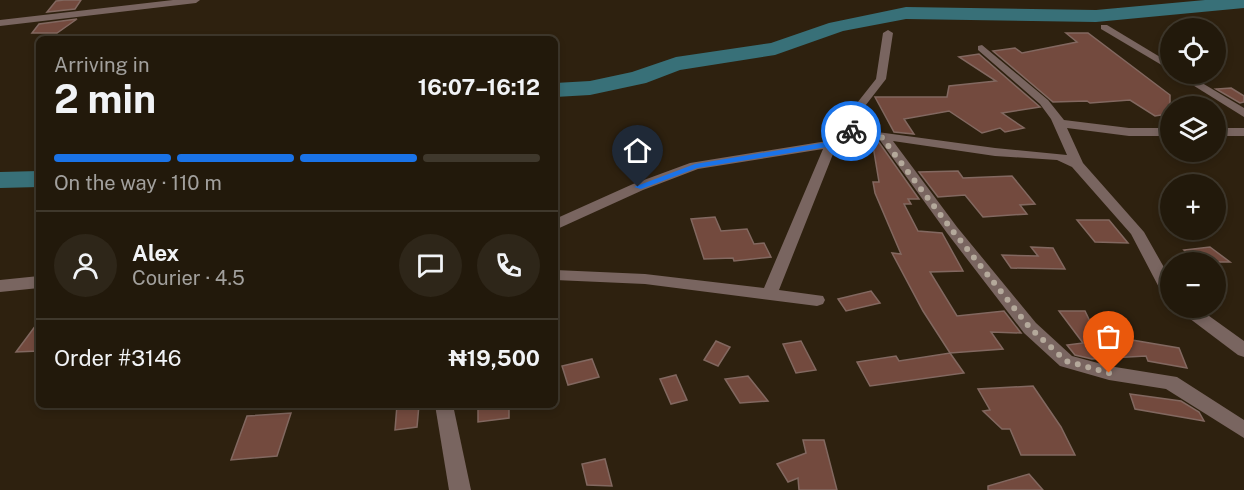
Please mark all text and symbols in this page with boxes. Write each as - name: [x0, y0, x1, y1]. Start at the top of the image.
- map controls: [1160, 18, 1226, 318]
- button: locate: [1160, 18, 1226, 84]
- text: Arriving in: [54, 53, 149, 77]
- text: 16:07–16:12: [418, 74, 540, 100]
- text: 2 min: [54, 76, 156, 122]
- button: layers: [1160, 96, 1226, 162]
- courier: [821, 101, 881, 161]
- icon: bike: [835, 115, 868, 148]
- pin: [612, 125, 663, 187]
- icon: home: [621, 134, 654, 167]
- text: On the way · 110 m: [54, 171, 222, 195]
- button: +: [1160, 174, 1226, 240]
- button: person: [54, 234, 117, 297]
- button: chat: [399, 234, 462, 297]
- button: phone: [477, 234, 540, 297]
- text: Alex: [132, 240, 179, 266]
- button: −: [1160, 252, 1226, 318]
- text: Courier · 4.5: [132, 266, 245, 290]
- pin: [1083, 311, 1134, 373]
- icon: bag: [1092, 320, 1125, 353]
- text: Order #3146: [54, 345, 182, 371]
- text: ₦19,500: [449, 345, 540, 371]

